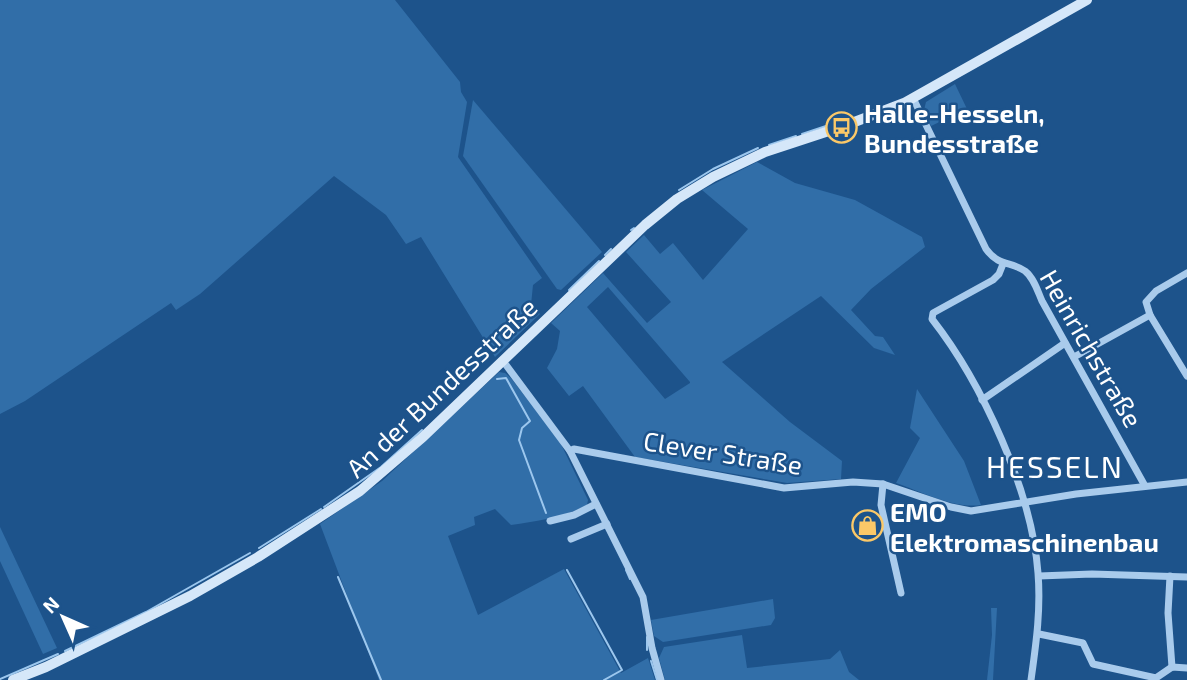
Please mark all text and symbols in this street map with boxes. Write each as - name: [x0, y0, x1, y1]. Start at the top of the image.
- place label: Halle-Hesseln, Bundesstraße: [864, 97, 1045, 158]
- bus stop icon: Halle-Hesseln, Bundesstraße: [824, 110, 858, 144]
- street label: Heinrichstraße: [1034, 264, 1150, 432]
- street label: An der Bundesstraße: [339, 291, 543, 483]
- street label: Clever Straße: [641, 424, 805, 480]
- district label: HESSELN: [986, 448, 1124, 484]
- place label: EMO Elektromaschinenbau: [890, 496, 1159, 557]
- shop icon: EMO Elektromaschinenbau: [850, 509, 884, 543]
- north arrow: [28, 582, 98, 652]
- text: N: [38, 592, 64, 618]

